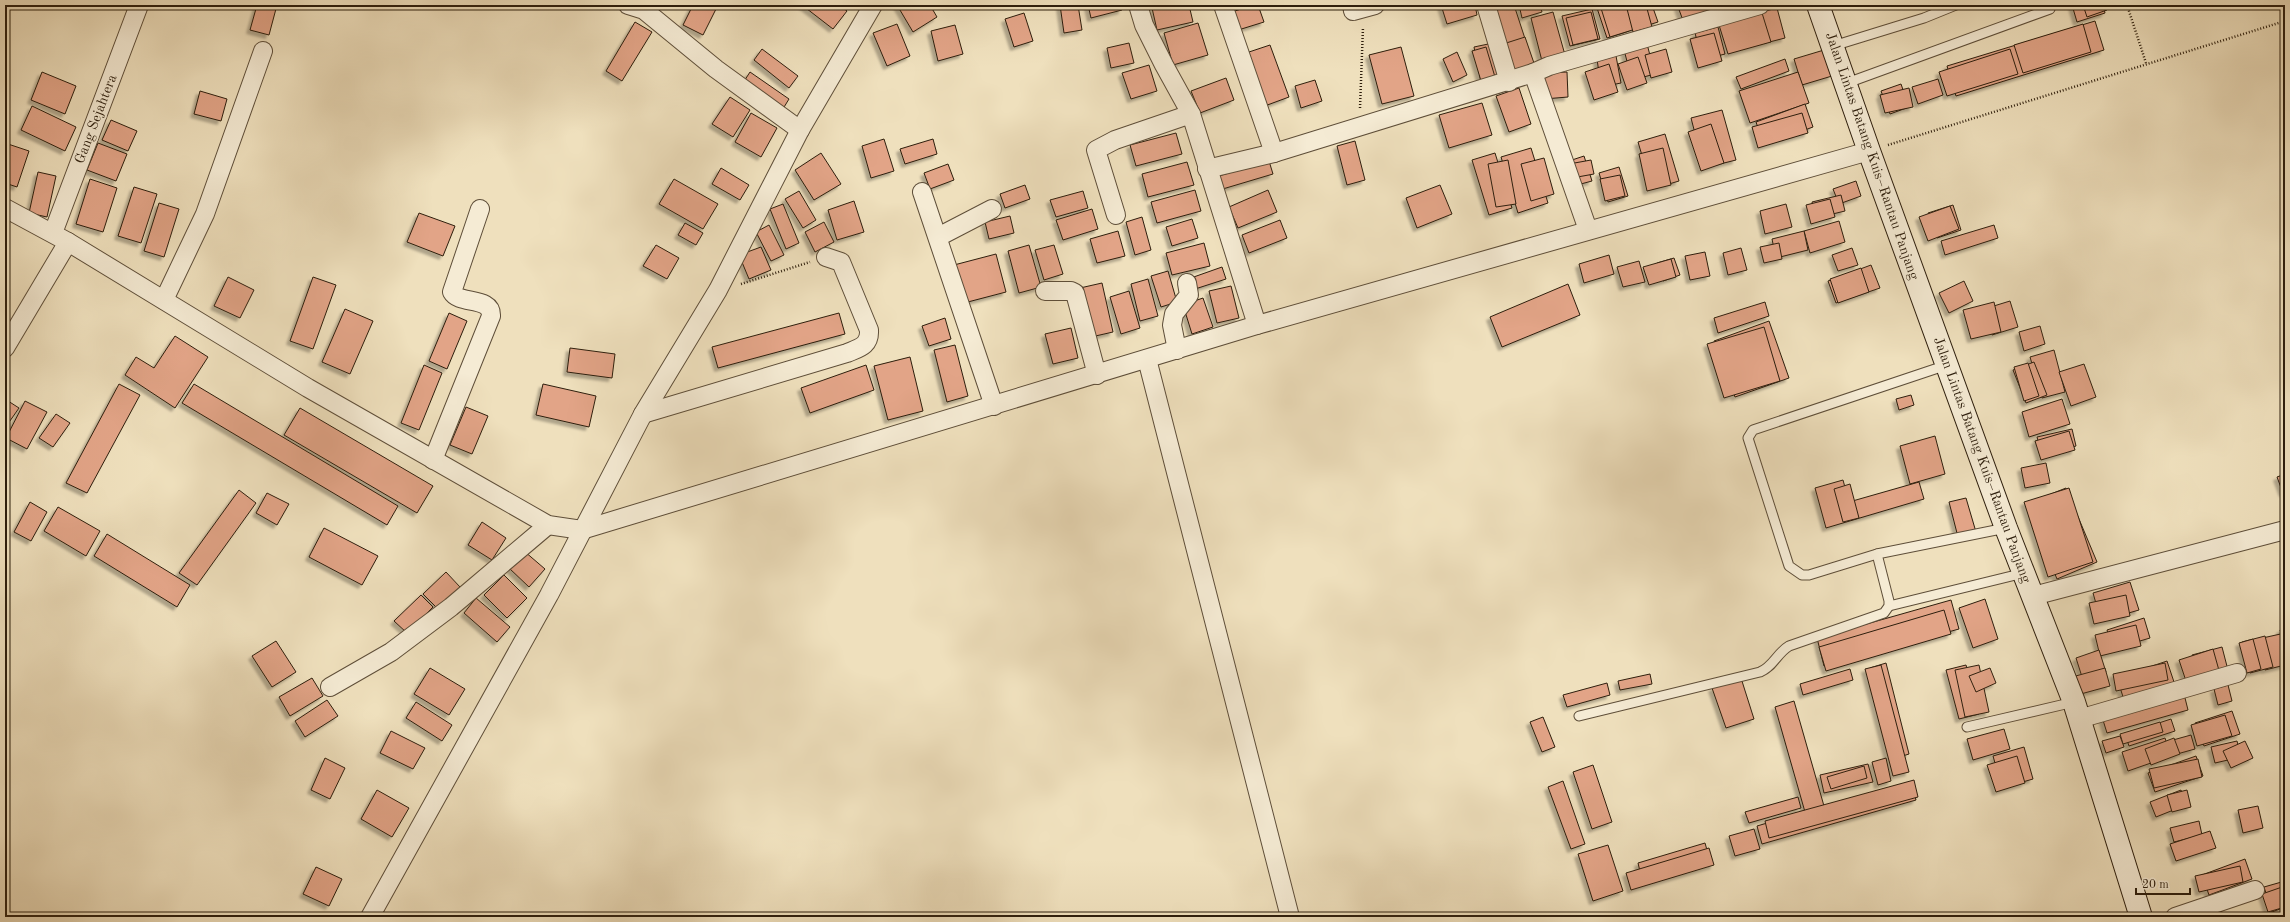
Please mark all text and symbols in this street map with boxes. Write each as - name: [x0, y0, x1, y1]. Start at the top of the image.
- street label: Jalan Lintas Batang Kuis–Rantau Panjang: [1823, 30, 1921, 282]
- street label: Gang Sejahtera: [73, 72, 119, 165]
- street label: Jalan Lintas Batang Kuis–Rantau Panjang: [1931, 335, 2033, 585]
- scale bar: [2136, 870, 2190, 896]
- text: 20 m: [2142, 879, 2169, 891]

